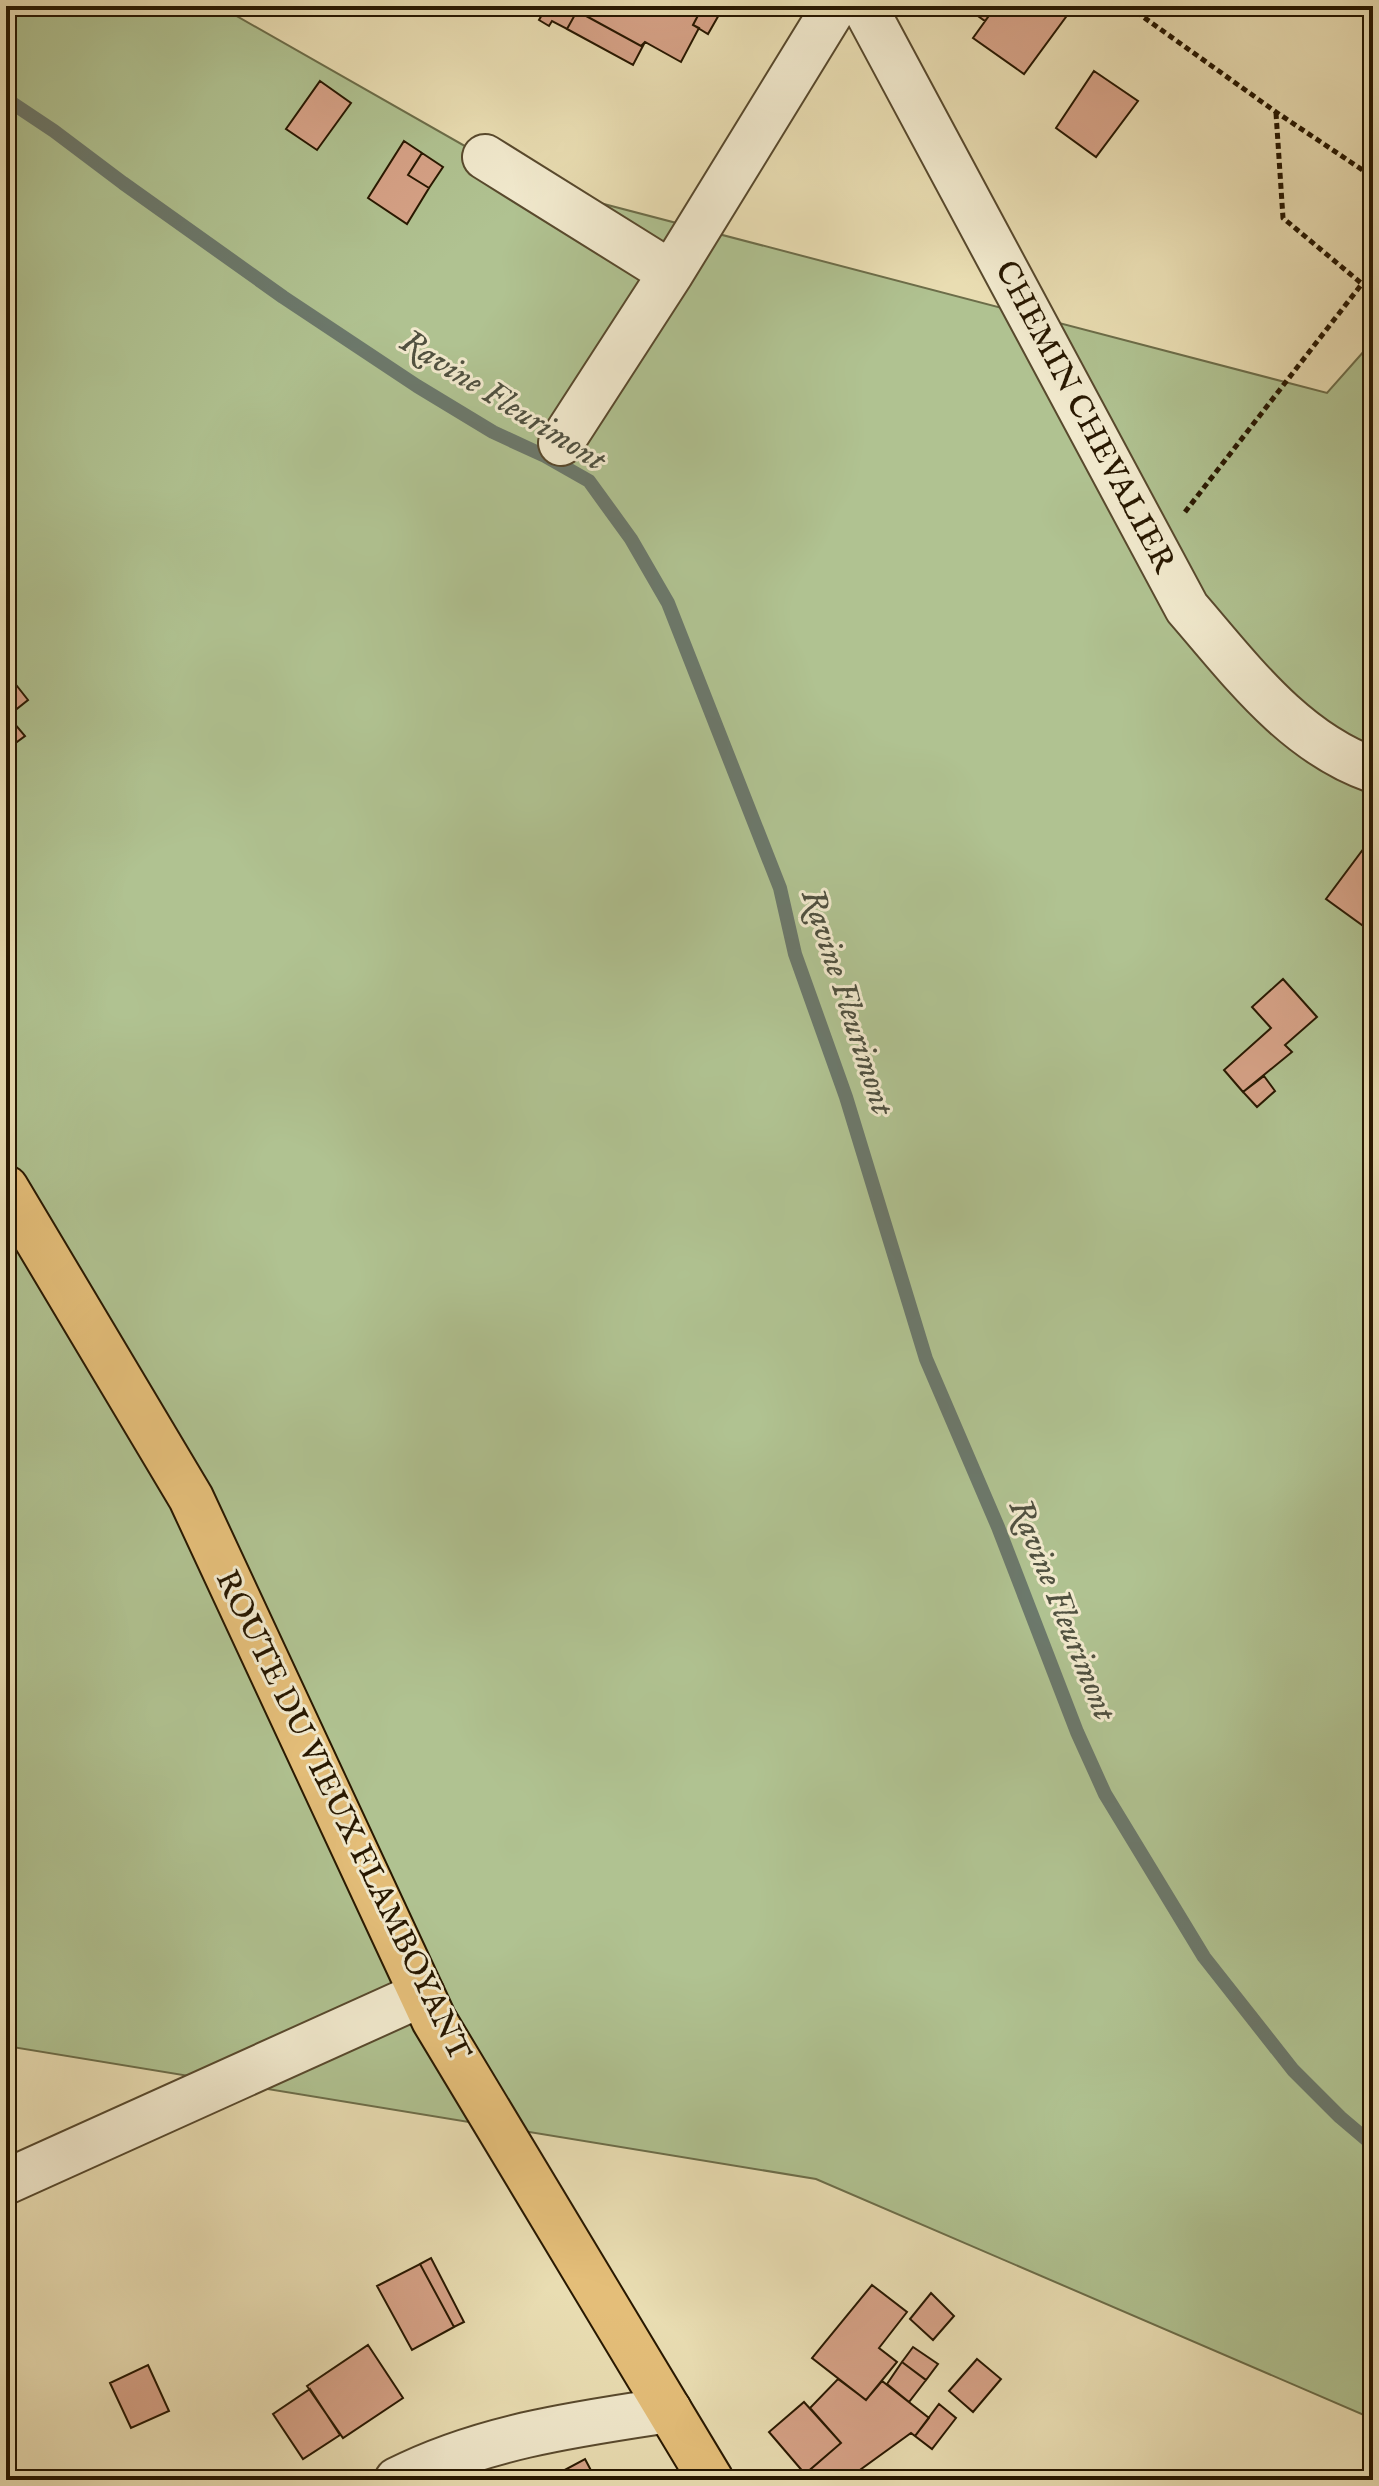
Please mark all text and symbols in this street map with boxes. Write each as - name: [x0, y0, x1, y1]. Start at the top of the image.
- street label: CHEMIN CHEVALIER: [984, 254, 1184, 582]
- water label: Ravine Fleurimont: [392, 320, 615, 482]
- water label: Ravine Fleurimont: [790, 883, 904, 1122]
- water label: Ravine Fleurimont: [998, 1493, 1126, 1728]
- street label: ROUTE DU VIEUX FLAMBOYANT: [205, 1564, 479, 2068]

